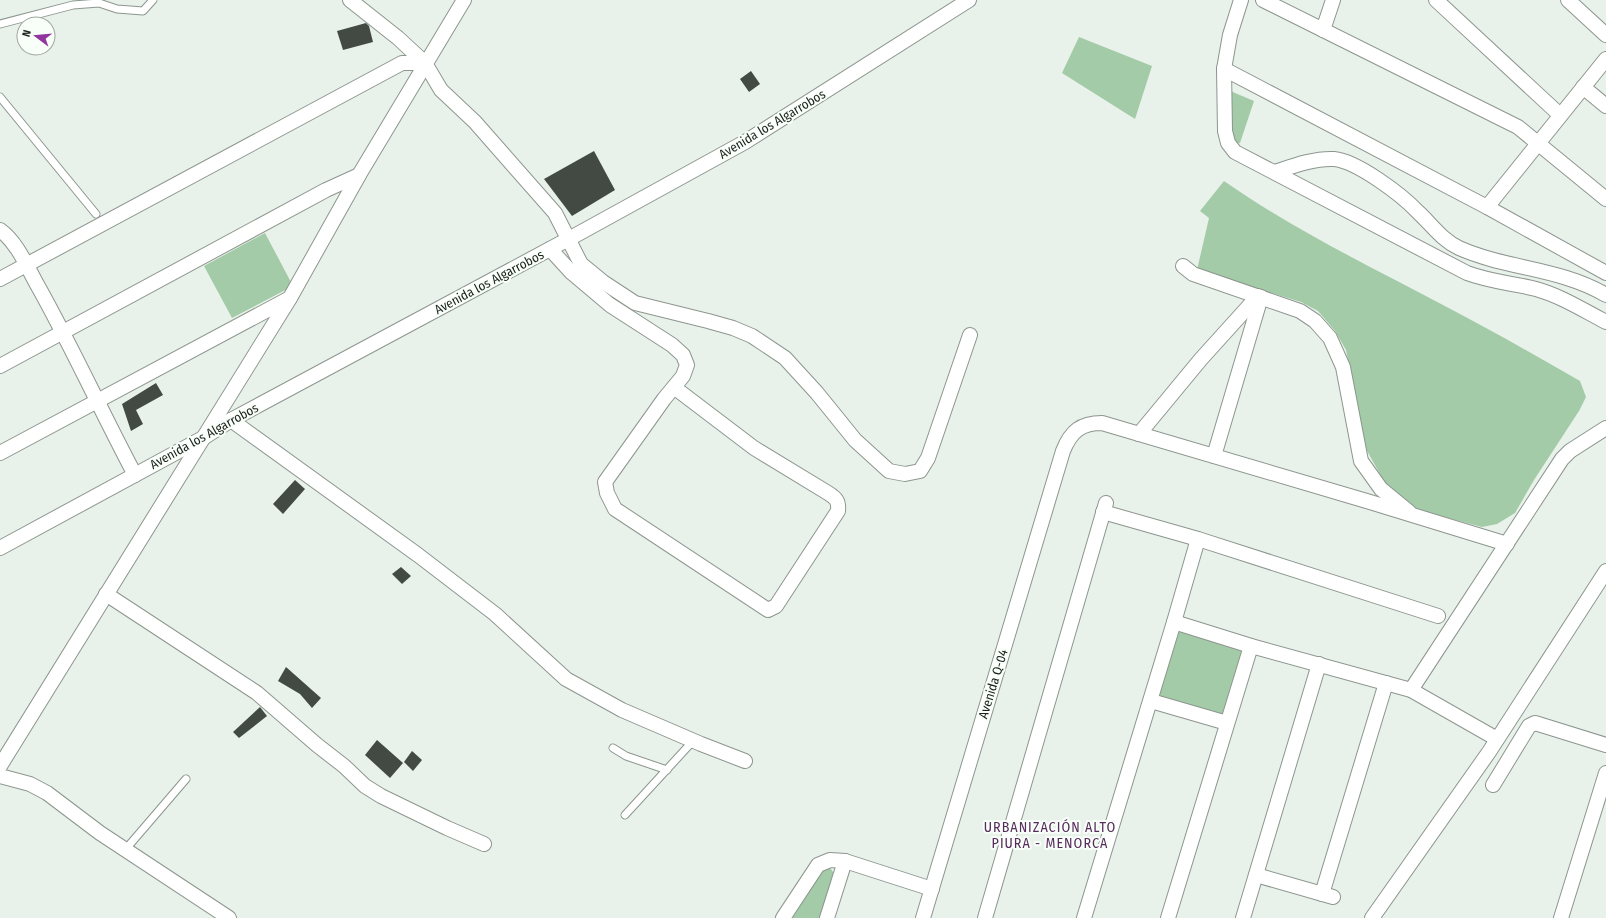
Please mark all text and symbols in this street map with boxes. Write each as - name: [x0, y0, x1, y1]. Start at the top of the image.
- north arrow: [16, 16, 56, 56]
- text: N: [20, 28, 34, 38]
- street label: Avenida los Algarrobos: [716, 86, 828, 162]
- street label: Avenida los Algarrobos: [432, 247, 547, 317]
- street label: Avenida los Algarrobos: [147, 400, 261, 472]
- street label: Avenida Q-04: [975, 648, 1011, 720]
- district label: URBANIZACIÓN ALTO PIURA - MENORCA: [984, 818, 1116, 852]

